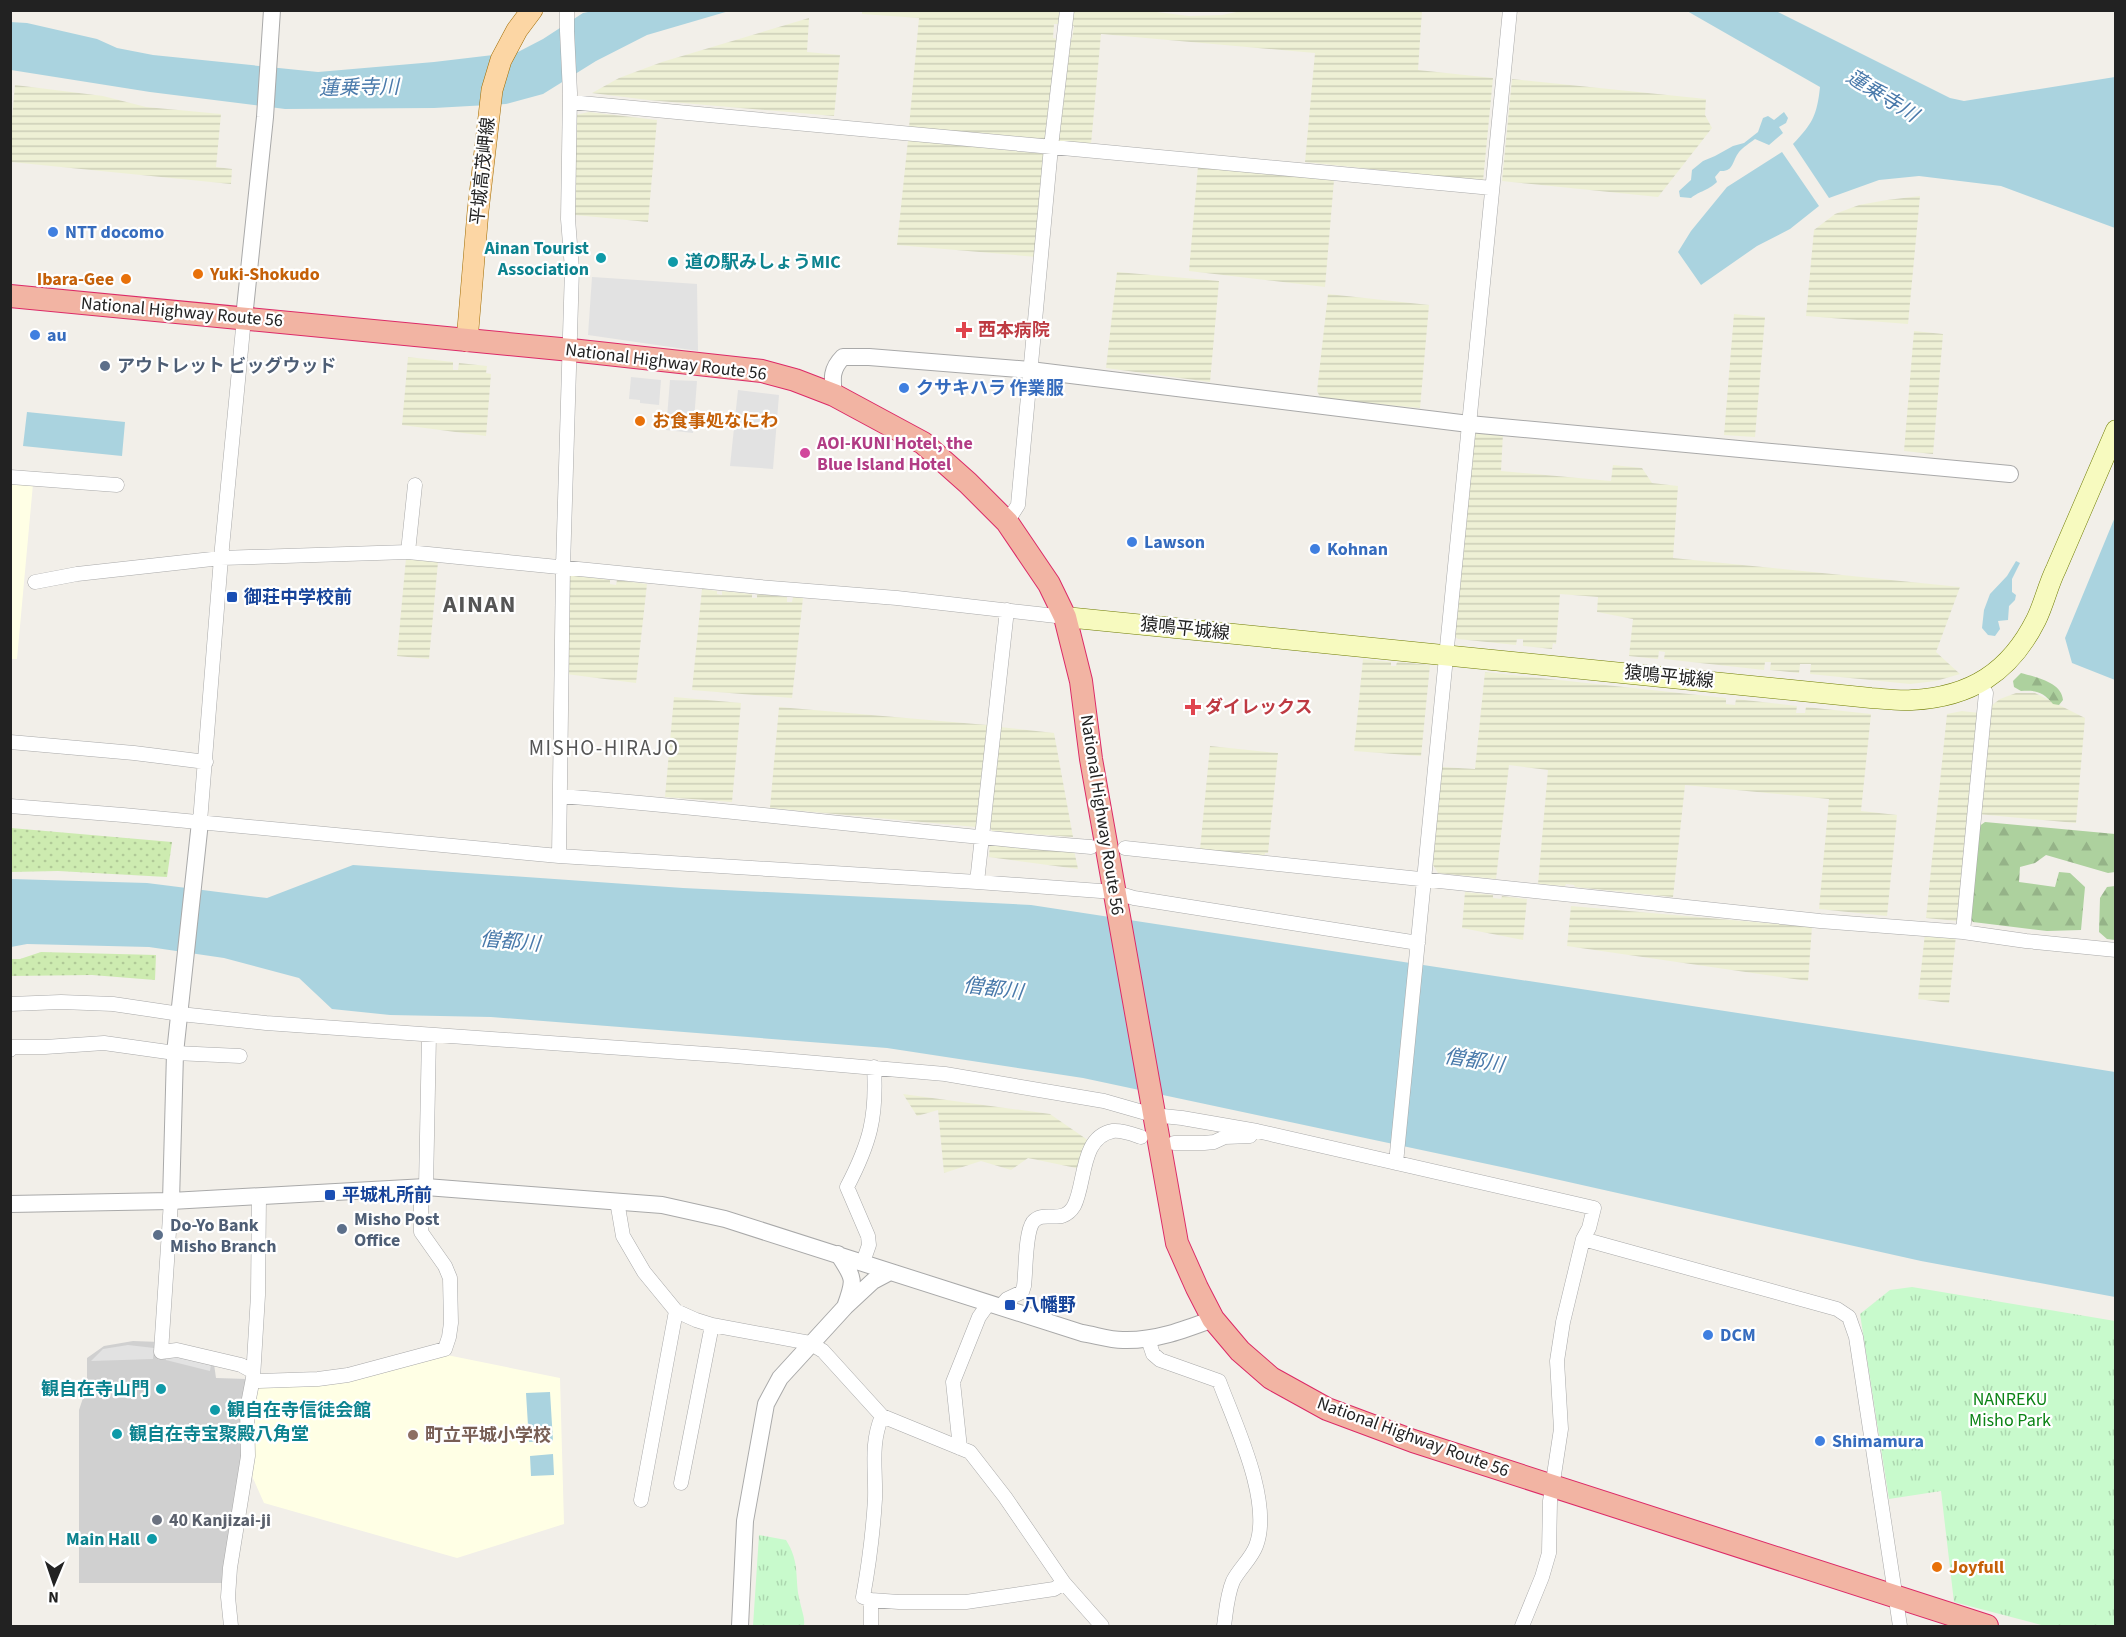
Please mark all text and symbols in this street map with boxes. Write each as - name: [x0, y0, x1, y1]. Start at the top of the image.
- water label: 蓮乗寺川: [1841, 63, 1925, 130]
- water label: 蓮乗寺川: [319, 73, 401, 103]
- street label: 平城高茂岬線: [465, 116, 501, 226]
- place label: NTT docomo: [65, 220, 164, 245]
- marker: NTT docomo: [46, 225, 60, 239]
- place label: Ainan Tourist Association: [484, 236, 589, 282]
- place label: 道の駅みしょうMIC: [685, 250, 841, 275]
- marker: Ainan Tourist Association: [594, 251, 608, 265]
- marker: 道の駅みしょうMIC: [666, 255, 680, 269]
- place label: Yuki-Shokudo: [209, 262, 320, 287]
- place label: Ibara-Gee: [37, 267, 114, 292]
- marker: Yuki-Shokudo: [191, 267, 205, 281]
- marker: Ibara-Gee: [119, 272, 133, 286]
- street label: National Highway Route 56: [80, 291, 284, 333]
- place label: 西本病院: [978, 318, 1050, 343]
- marker: 西本病院: [955, 321, 973, 339]
- place label: au: [47, 323, 67, 348]
- marker: au: [28, 328, 42, 342]
- street label: National Highway Route 56: [564, 337, 768, 387]
- place label: アウトレット ビッグウッド: [117, 354, 337, 379]
- marker: アウトレット ビッグウッド: [98, 359, 112, 373]
- place label: クサキハラ 作業服: [916, 376, 1065, 401]
- marker: クサキハラ 作業服: [897, 381, 911, 395]
- place label: お食事処なにわ: [652, 409, 778, 434]
- marker: お食事処なにわ: [633, 414, 647, 428]
- place label: AOI-KUNI Hotel, the Blue Island Hotel: [816, 431, 973, 477]
- marker: AOI-KUNI Hotel, the Blue Island Hotel: [798, 446, 812, 460]
- place label: Lawson: [1144, 530, 1205, 555]
- marker: Lawson: [1125, 535, 1139, 549]
- place label: Kohnan: [1327, 537, 1388, 562]
- marker: Kohnan: [1308, 542, 1322, 556]
- place label: 御荘中学校前: [243, 585, 352, 610]
- district label: AINAN: [442, 587, 517, 622]
- marker: 御荘中学校前: [225, 590, 239, 604]
- street label: 猿鳴平城線: [1139, 612, 1231, 646]
- street label: 猿鳴平城線: [1623, 660, 1715, 694]
- place label: ダイレックス: [1205, 695, 1312, 720]
- marker: ダイレックス: [1186, 700, 1200, 714]
- street label: National Highway Route 56: [1074, 713, 1130, 917]
- district label: MISHO-HIRAJO: [529, 733, 679, 763]
- water label: 僧都川: [479, 925, 543, 959]
- water label: 僧都川: [962, 971, 1026, 1007]
- water label: 僧都川: [1442, 1042, 1508, 1080]
- place label: 平城札所前: [342, 1183, 432, 1208]
- marker: 平城札所前: [323, 1188, 337, 1202]
- place label: Misho Post Office: [354, 1207, 439, 1253]
- place label: Do-Yo Bank Misho Branch: [170, 1213, 277, 1259]
- marker: Misho Post Office: [335, 1222, 349, 1236]
- marker: Do-Yo Bank Misho Branch: [151, 1228, 165, 1242]
- place label: 八幡野: [1022, 1293, 1076, 1318]
- marker: 八幡野: [1003, 1298, 1017, 1312]
- place label: DCM: [1720, 1323, 1756, 1348]
- marker: DCM: [1701, 1328, 1715, 1342]
- place label: 観自在寺山門: [41, 1377, 149, 1402]
- marker: 観自在寺山門: [154, 1382, 168, 1396]
- park label: NANREKU Misho Park: [1969, 1387, 2051, 1433]
- street label: National Highway Route 56: [1314, 1391, 1513, 1483]
- place label: 観自在寺信徒会館: [227, 1398, 371, 1423]
- marker: 観自在寺信徒会館: [208, 1403, 222, 1417]
- place label: 観自在寺宝聚殿八角堂: [129, 1422, 309, 1447]
- place label: 町立平城小学校: [425, 1423, 551, 1448]
- marker: 観自在寺宝聚殿八角堂: [110, 1427, 124, 1441]
- marker: 町立平城小学校: [406, 1428, 420, 1442]
- place label: Shimamura: [1832, 1429, 1924, 1454]
- marker: Shimamura: [1813, 1434, 1827, 1448]
- place label: 40 Kanjizai-ji: [169, 1508, 271, 1533]
- marker: 40 Kanjizai-ji: [150, 1513, 164, 1527]
- place label: Main Hall: [66, 1527, 140, 1552]
- marker: Main Hall: [145, 1532, 159, 1546]
- north arrow: [24, 1553, 84, 1613]
- place label: Joyfull: [1949, 1555, 2004, 1580]
- marker: Joyfull: [1930, 1560, 1944, 1574]
- text: N: [48, 1586, 59, 1608]

